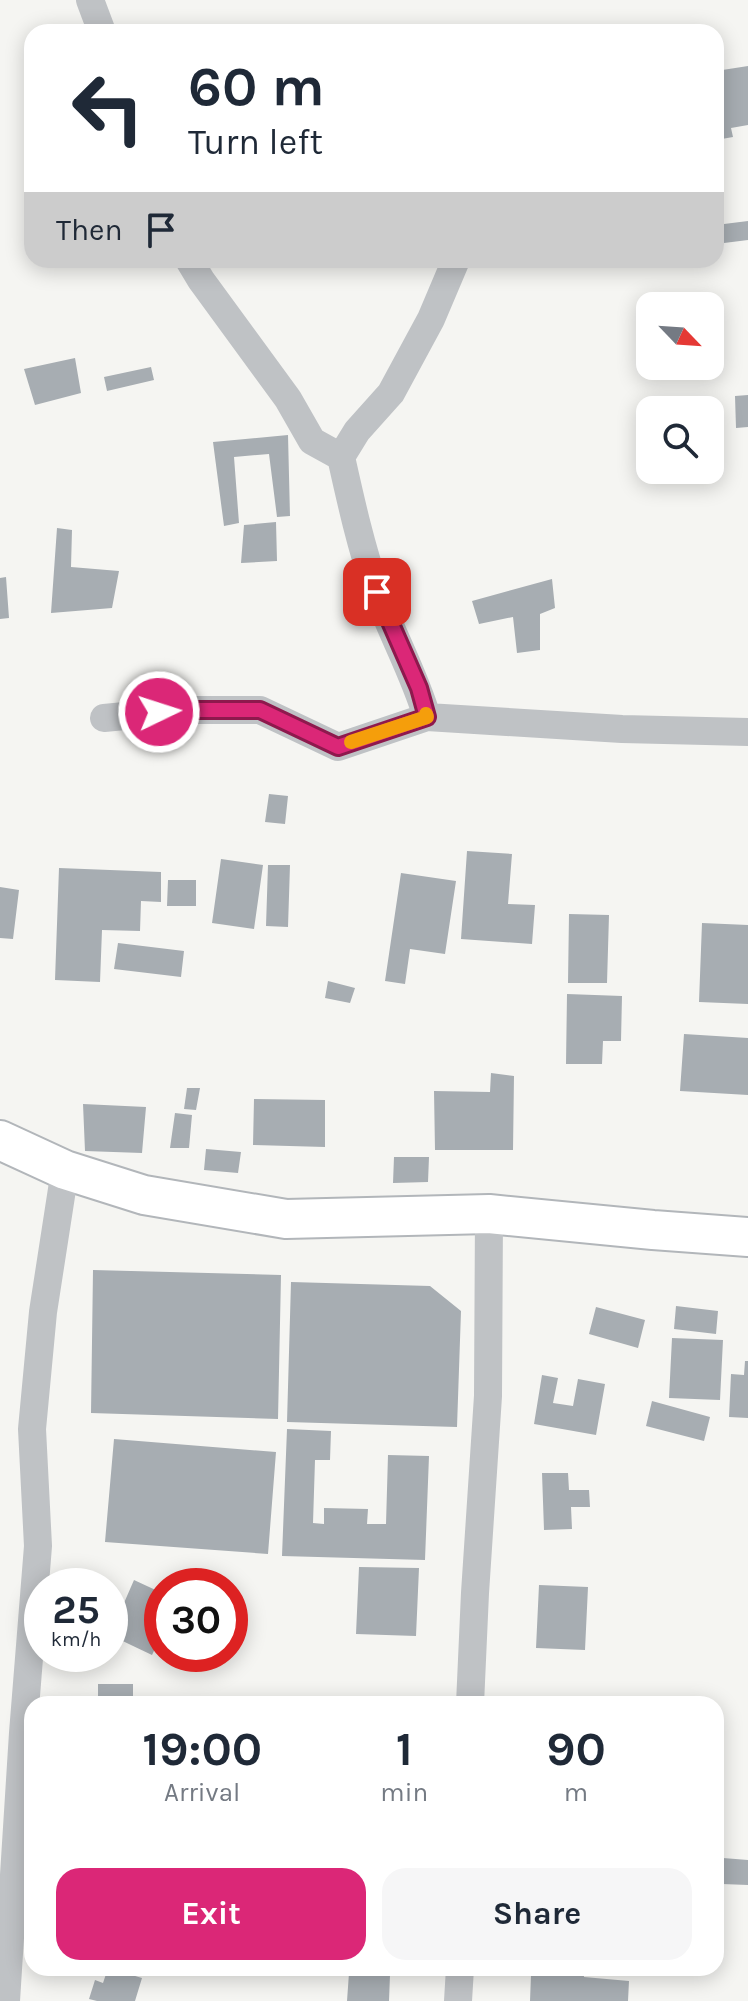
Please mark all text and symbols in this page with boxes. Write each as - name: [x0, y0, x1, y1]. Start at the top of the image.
- text: 60 m: [188, 54, 325, 119]
- icon: left: [56, 56, 160, 160]
- text: Turn left: [188, 121, 323, 163]
- icon: arrive: [139, 208, 183, 252]
- text: Then: [56, 212, 123, 248]
- north arrow: [636, 292, 724, 380]
- map controls: [636, 292, 724, 484]
- button: search: [636, 396, 724, 484]
- pin: [343, 558, 411, 626]
- icon: arrive: [355, 570, 399, 614]
- position arrow: [117, 670, 201, 754]
- speed limit sign: 30: [144, 1568, 248, 1672]
- text: 25: [52, 1586, 100, 1633]
- text: km/h: [51, 1628, 101, 1651]
- text: 19:00: [142, 1721, 262, 1777]
- text: 1: [396, 1721, 413, 1777]
- text: 90: [546, 1721, 606, 1777]
- text: Arrival: [164, 1777, 240, 1808]
- text: min: [380, 1777, 428, 1808]
- text: m: [564, 1777, 588, 1808]
- button: Exit: [56, 1868, 366, 1960]
- button: Share: [382, 1868, 692, 1960]

